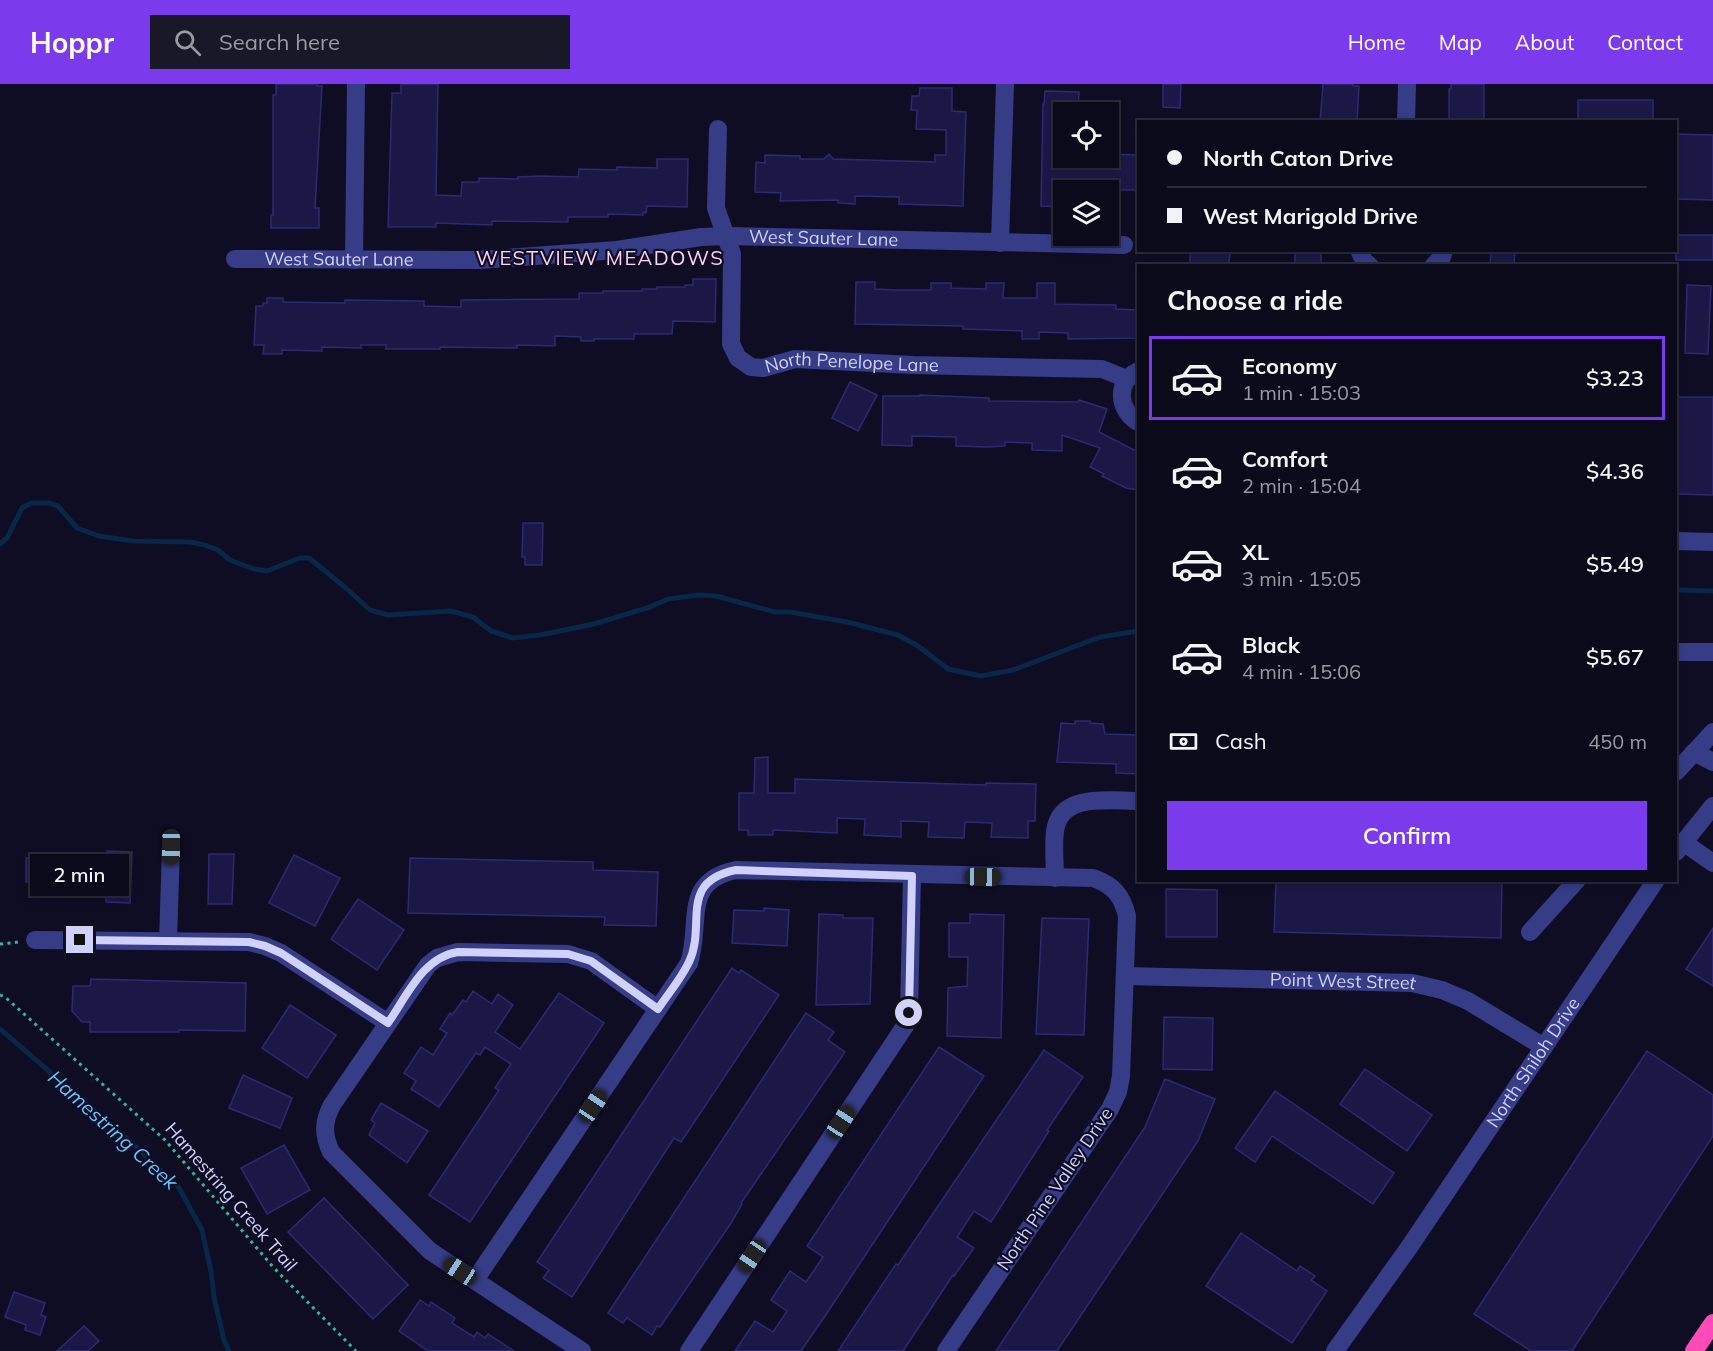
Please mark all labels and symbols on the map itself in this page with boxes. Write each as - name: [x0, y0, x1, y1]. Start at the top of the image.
- street label: West Sauter Lane: [749, 225, 898, 251]
- district label: WESTVIEW MEADOWS: [476, 245, 724, 270]
- street label: West Sauter Lane: [264, 247, 414, 271]
- street label: North Penelope Lane: [762, 347, 939, 378]
- car: [162, 829, 180, 865]
- callout: 2 min: [31, 853, 130, 895]
- car: [965, 868, 1001, 886]
- route end: [66, 926, 93, 953]
- street label: Point West Street: [1270, 968, 1419, 995]
- street label: North Shiloh Drive: [1481, 993, 1585, 1132]
- route start: [895, 999, 922, 1026]
- water label: Hamestring Creek: [43, 1065, 184, 1195]
- car: [575, 1086, 611, 1126]
- car: [824, 1102, 858, 1142]
- street label: North Pine Valley Drive: [991, 1103, 1118, 1275]
- street label: Hamestring Creek Trail: [160, 1117, 302, 1276]
- car: [734, 1236, 770, 1276]
- car: [440, 1254, 480, 1288]

